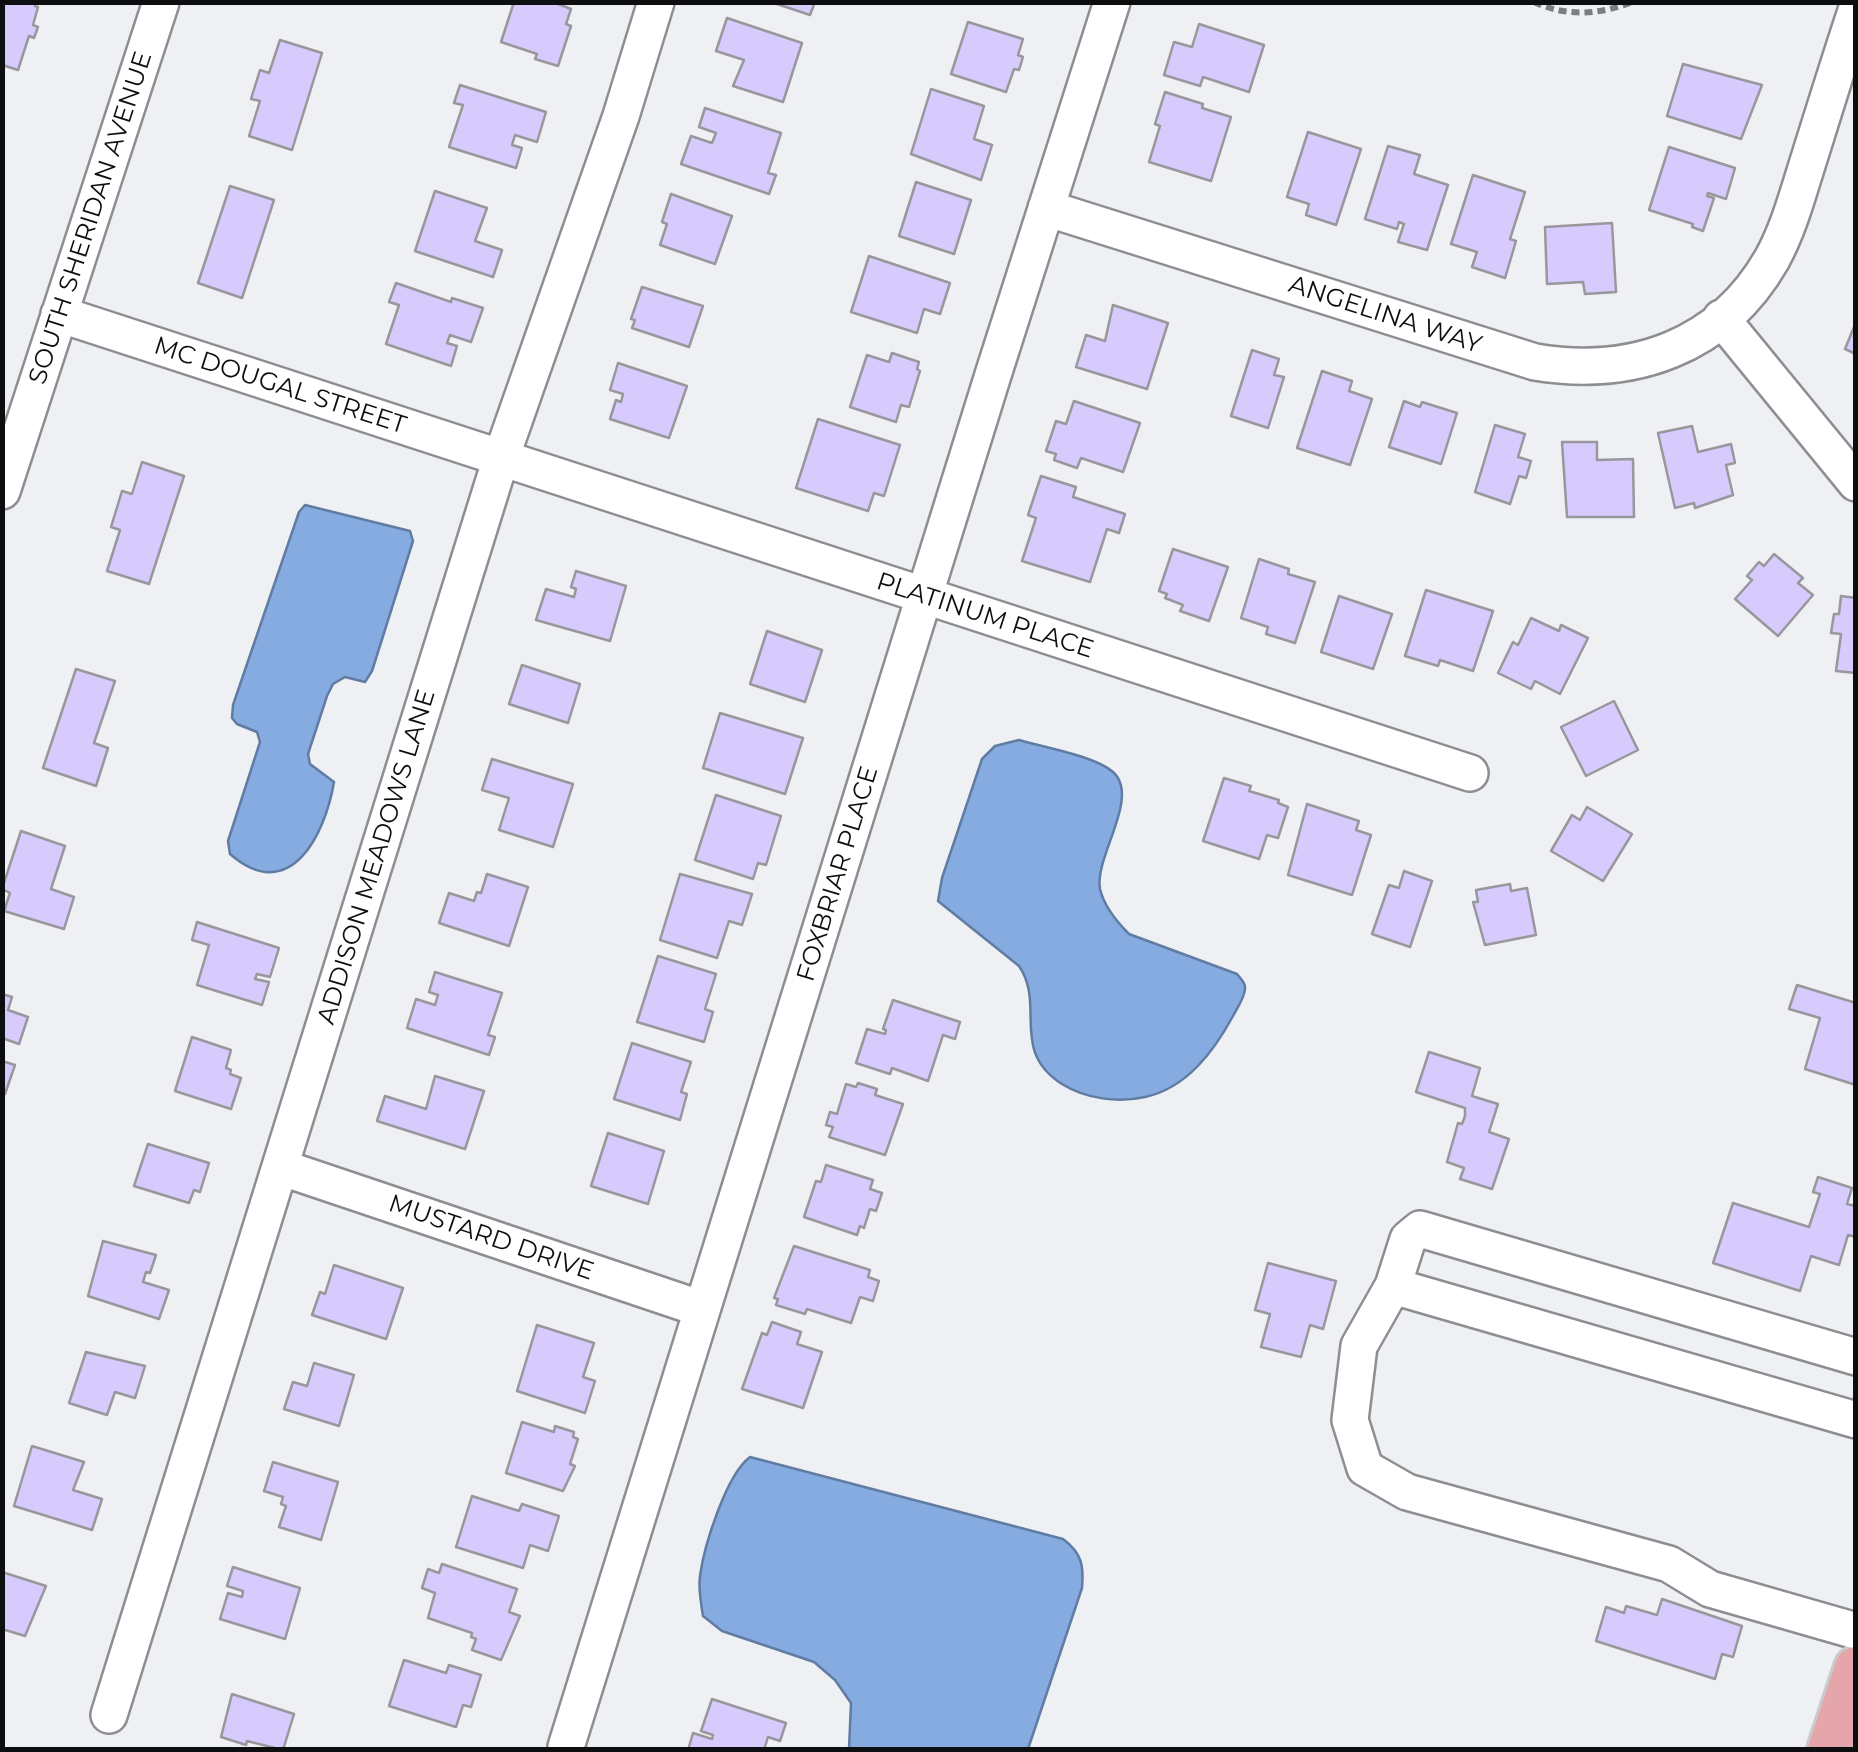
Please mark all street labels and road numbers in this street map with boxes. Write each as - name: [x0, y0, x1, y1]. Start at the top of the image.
- street label: SOUTH SHERIDAN AVENUE: [23, 48, 159, 388]
- street label: ANGELINA WAY: [1285, 270, 1485, 360]
- street label: MC DOUGAL STREET: [150, 331, 410, 441]
- street label: PLATINUM PLACE: [873, 567, 1097, 665]
- street label: ADDISON MEADOWS LANE: [312, 686, 442, 1028]
- street label: FOXBRIAR PLACE: [791, 763, 885, 985]
- street label: MUSTARD DRIVE: [384, 1189, 598, 1287]

